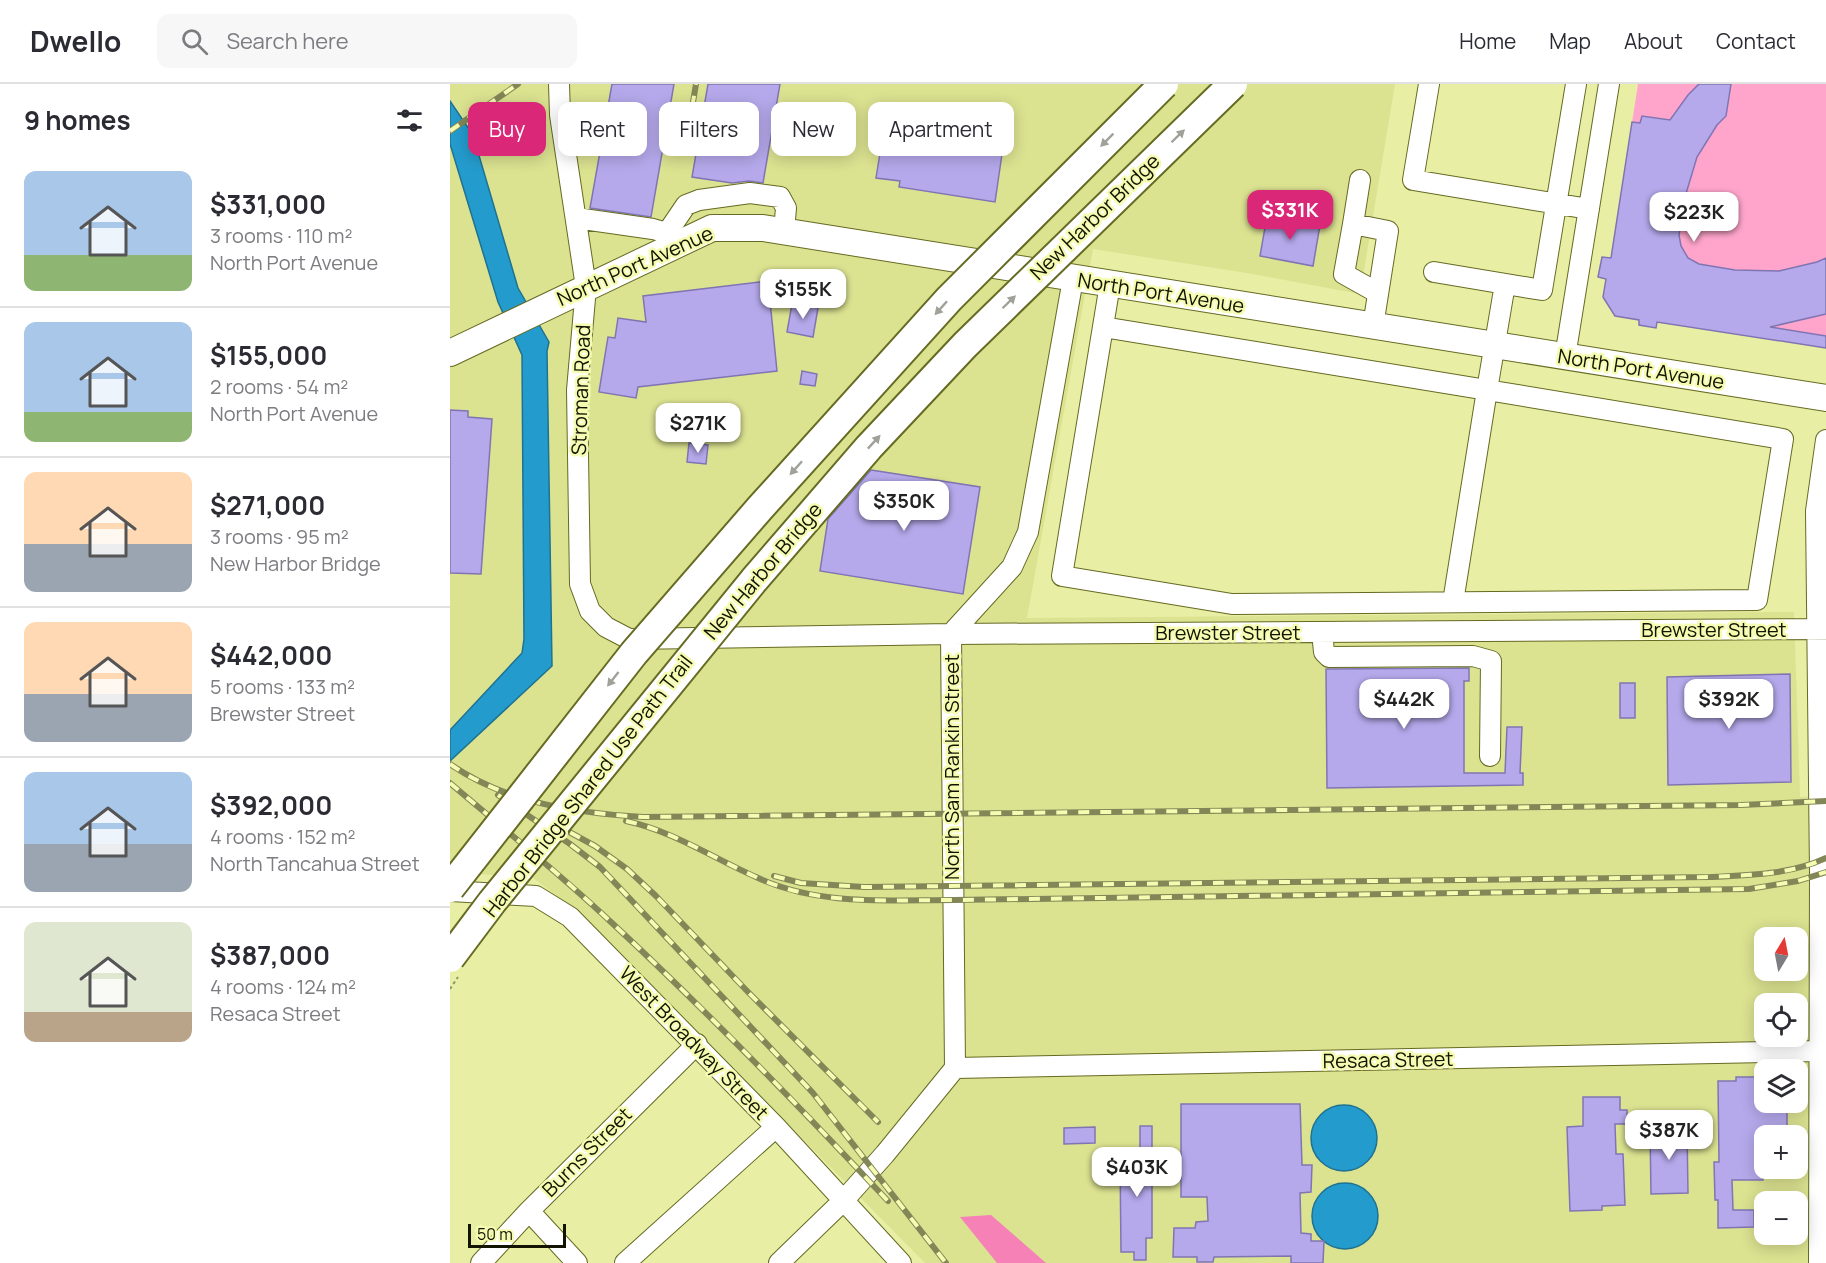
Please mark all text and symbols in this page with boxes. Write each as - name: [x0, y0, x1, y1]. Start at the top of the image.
- search box: [157, 14, 577, 68]
- text: Dwello: [30, 22, 121, 60]
- icon: search: [178, 25, 211, 58]
- text: Search here: [226, 26, 349, 56]
- text: Home: [1459, 27, 1516, 55]
- text: Map: [1549, 27, 1591, 55]
- text: About: [1624, 27, 1683, 55]
- text: Contact: [1716, 27, 1796, 55]
- text: 9 homes: [24, 102, 131, 138]
- chip: Buy: [468, 102, 546, 156]
- chip: Rent: [558, 102, 647, 156]
- chip: Filters: [659, 102, 759, 156]
- chip: New: [771, 102, 856, 156]
- chip: Apartment: [868, 102, 1014, 156]
- icon: filters: [393, 104, 426, 137]
- one-way arrow: [1171, 129, 1185, 143]
- one-way arrow: [1101, 132, 1115, 146]
- street label: New Harbor Bridge: [1024, 148, 1165, 286]
- text: $331,000: [210, 186, 326, 222]
- pin: $331K: [1248, 190, 1332, 241]
- pin: $223K: [1652, 192, 1736, 243]
- icon: home: [72, 195, 144, 267]
- text: $331K: [1261, 196, 1319, 223]
- text: $223K: [1664, 198, 1724, 225]
- street label: North Port Avenue: [552, 219, 717, 312]
- text: 3 rooms · 110 m²: [210, 222, 352, 249]
- text: North Port Avenue: [210, 249, 378, 276]
- street label: North Port Avenue: [1076, 266, 1246, 319]
- pin: $155K: [761, 269, 845, 320]
- text: $155K: [774, 275, 832, 302]
- one-way arrow: [1001, 295, 1015, 309]
- one-way arrow: [935, 300, 948, 315]
- street label: Stroman Road: [565, 324, 596, 456]
- text: $155,000: [210, 337, 327, 373]
- street label: North Port Avenue: [1556, 342, 1726, 395]
- icon: home: [72, 346, 144, 418]
- text: 2 rooms · 54 m²: [210, 373, 348, 400]
- text: North Port Avenue: [210, 400, 378, 427]
- pin: $271K: [656, 403, 740, 454]
- text: $271K: [670, 409, 726, 436]
- one-way arrow: [867, 435, 881, 450]
- one-way arrow: [789, 461, 803, 476]
- pin: $350K: [862, 481, 946, 532]
- text: $271,000: [210, 487, 325, 523]
- text: $350K: [873, 487, 935, 514]
- icon: home: [72, 496, 144, 568]
- street label: New Harbor Bridge: [697, 497, 828, 645]
- text: 3 rooms · 95 m²: [210, 523, 349, 550]
- text: New Harbor Bridge: [210, 550, 381, 577]
- street label: Brewster Street: [1641, 616, 1787, 643]
- street label: Brewster Street: [1155, 619, 1301, 646]
- text: $442,000: [210, 637, 332, 673]
- icon: home: [72, 646, 144, 718]
- street label: Harbor Bridge Shared Use Path Trail: [477, 649, 698, 922]
- street label: North Sam Rankin Street: [938, 654, 965, 880]
- one-way arrow: [607, 671, 620, 687]
- text: 5 rooms · 133 m²: [210, 673, 355, 700]
- pin: $442K: [1362, 679, 1446, 730]
- pin: $392K: [1687, 679, 1771, 730]
- text: $442K: [1373, 685, 1435, 712]
- text: $392K: [1698, 685, 1760, 712]
- text: Brewster Street: [210, 700, 355, 727]
- text: $392,000: [210, 787, 332, 823]
- icon: home: [72, 796, 144, 868]
- text: 4 rooms · 152 m²: [210, 823, 356, 850]
- text: North Tancahua Street: [210, 850, 420, 877]
- north arrow: [1754, 927, 1808, 981]
- map controls: [1754, 927, 1808, 1245]
- text: $387,000: [210, 937, 330, 973]
- icon: home: [72, 946, 144, 1018]
- street label: West Broadway Street: [614, 960, 775, 1126]
- text: 4 rooms · 124 m²: [210, 973, 356, 1000]
- button: locate: [1754, 993, 1808, 1047]
- text: Resaca Street: [210, 1000, 341, 1027]
- street label: Resaca Street: [1322, 1045, 1454, 1074]
- button: layers: [1754, 1059, 1808, 1113]
- street label: Burns Street: [536, 1101, 637, 1202]
- pin: $387K: [1627, 1110, 1711, 1161]
- text: $387K: [1639, 1116, 1699, 1143]
- button: +: [1754, 1125, 1808, 1179]
- pin: $403K: [1095, 1147, 1179, 1198]
- text: $403K: [1106, 1153, 1168, 1180]
- button: −: [1754, 1191, 1808, 1245]
- scale bar: [468, 1221, 566, 1248]
- text: 50 m: [477, 1223, 513, 1245]

